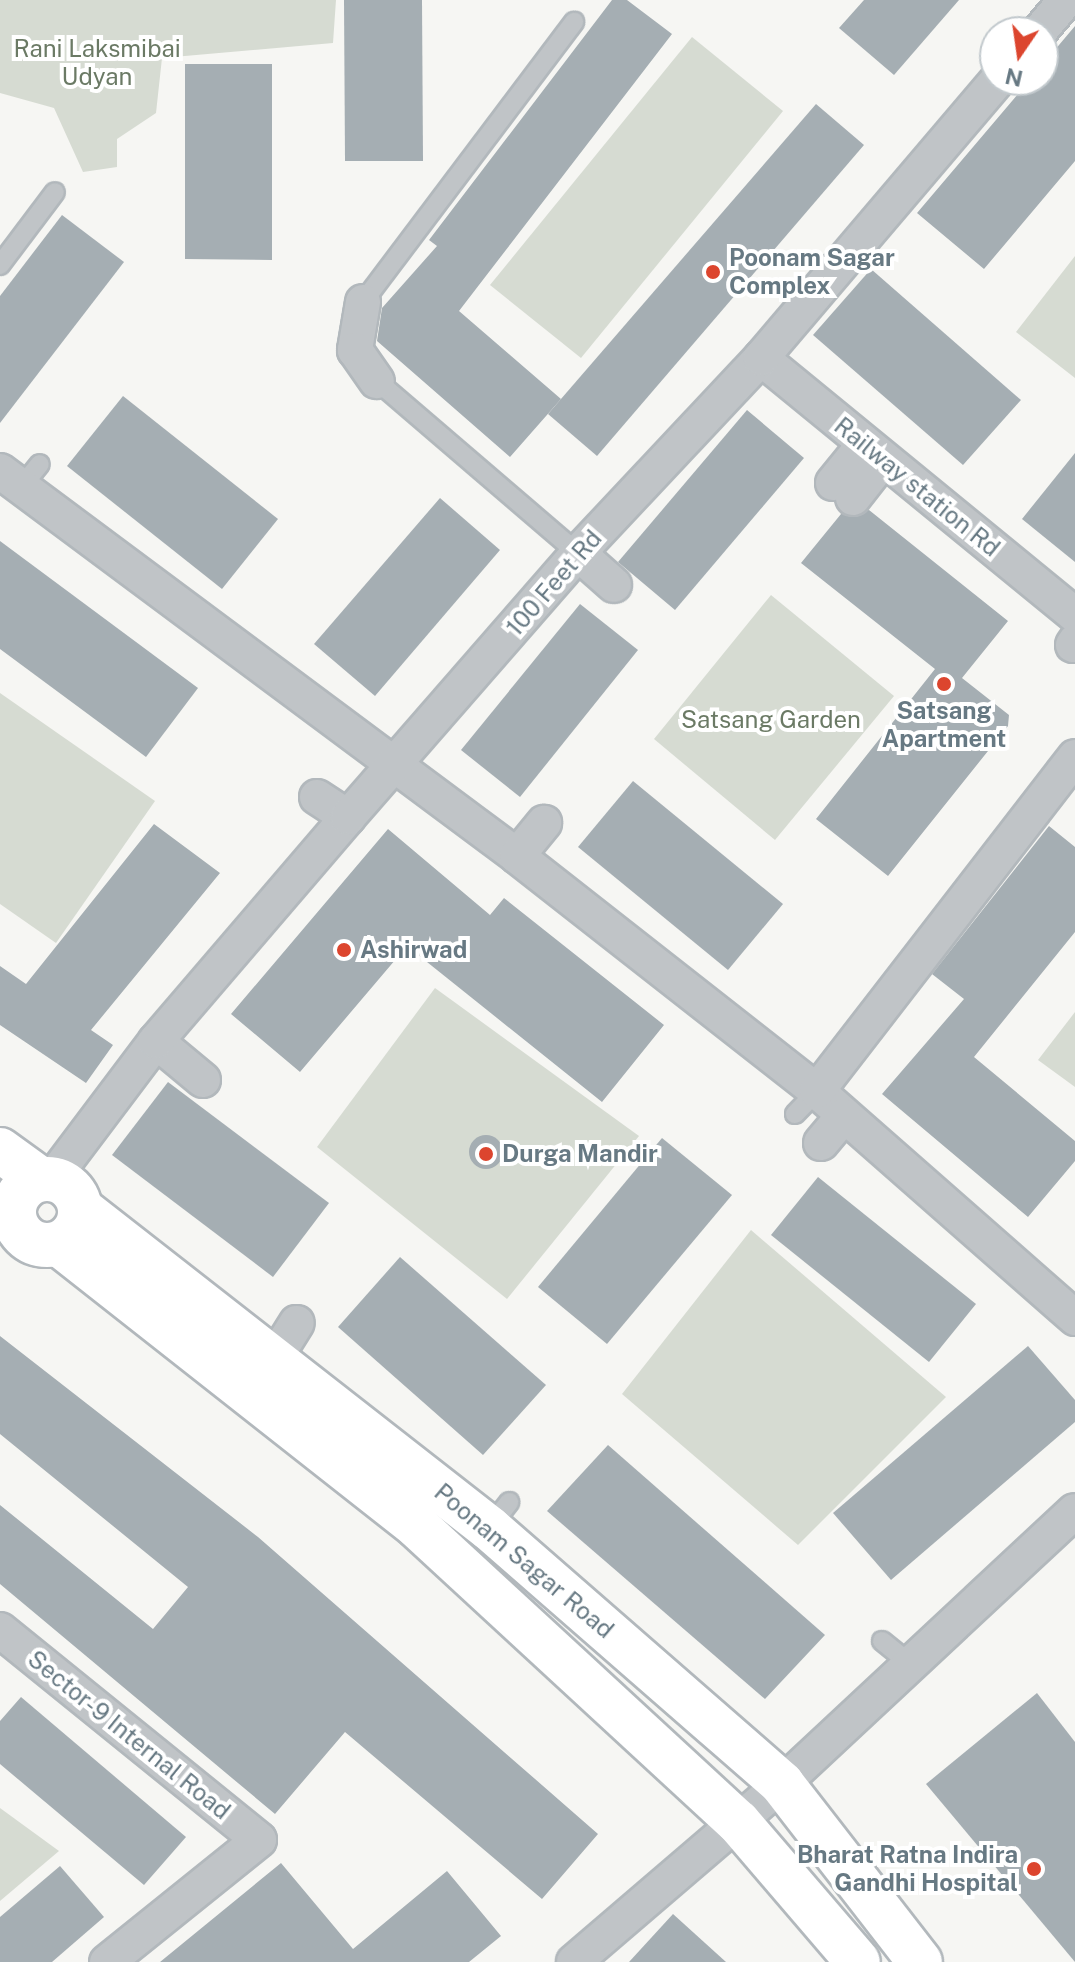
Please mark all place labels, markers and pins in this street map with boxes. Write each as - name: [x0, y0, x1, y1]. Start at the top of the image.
- place label: Poonam Sagar Complex: [729, 244, 895, 300]
- marker: Poonam Sagar Complex: [704, 263, 722, 281]
- marker: Satsang Apartment: [935, 675, 953, 693]
- place label: Satsang Apartment: [882, 697, 1006, 753]
- place label: Ashirwad: [360, 936, 467, 964]
- marker: Ashirwad: [335, 941, 353, 959]
- place label: Durga Mandir: [502, 1140, 658, 1168]
- marker: Durga Mandir: [477, 1145, 495, 1163]
- place label: Bharat Ratna Indira Gandhi Hospital: [797, 1841, 1018, 1897]
- marker: Bharat Ratna Indira Gandhi Hospital: [1025, 1860, 1043, 1878]

